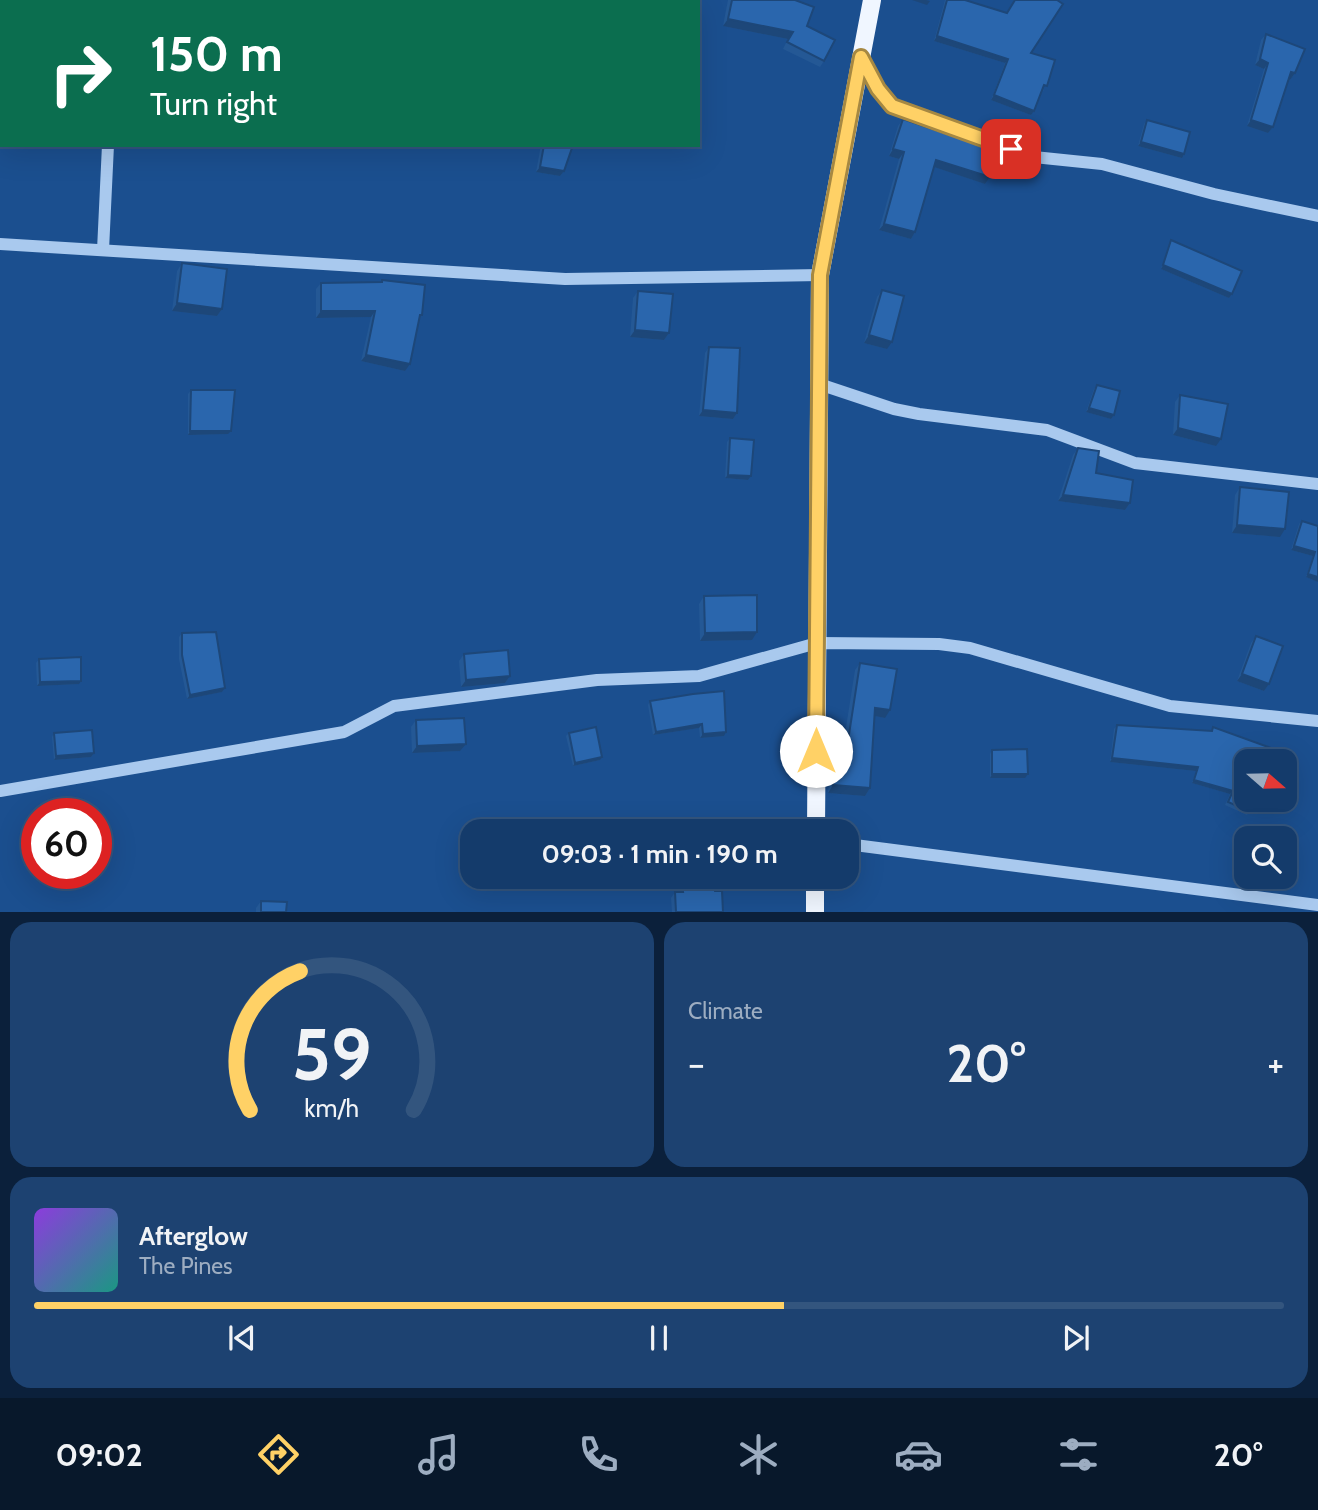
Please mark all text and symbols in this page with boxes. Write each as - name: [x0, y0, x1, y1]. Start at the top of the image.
- text: 150 m: [150, 24, 283, 83]
- icon: right: [35, 28, 126, 119]
- text: Turn right: [150, 84, 277, 123]
- pin: [981, 119, 1041, 179]
- icon: arrive: [992, 130, 1030, 168]
- position arrow: [779, 714, 853, 788]
- north arrow: [1234, 749, 1297, 812]
- map controls: [1234, 749, 1297, 889]
- speed limit sign: 60: [21, 798, 112, 889]
- button: search: [1234, 826, 1297, 889]
- text: 09:03 · 1 min · 190 m: [541, 838, 778, 870]
- text: Climate: [688, 997, 763, 1025]
- text: 59: [292, 1011, 372, 1099]
- text: 20°: [946, 1032, 1026, 1095]
- text: −: [688, 1040, 705, 1087]
- text: +: [1267, 1040, 1284, 1087]
- text: km/h: [305, 1093, 359, 1123]
- text: Afterglow: [139, 1220, 248, 1252]
- text: The Pines: [139, 1252, 233, 1280]
- icon: previous: [223, 1319, 261, 1357]
- icon: pause: [640, 1319, 678, 1357]
- icon: next: [1057, 1319, 1095, 1357]
- icon: directions: [254, 1430, 303, 1479]
- icon: music: [414, 1430, 463, 1479]
- icon: phone: [574, 1430, 623, 1479]
- icon: climate: [734, 1430, 783, 1479]
- icon: car: [894, 1430, 943, 1479]
- icon: filters: [1054, 1430, 1103, 1479]
- text: 09:02: [56, 1435, 143, 1474]
- text: 20°: [1214, 1435, 1262, 1474]

